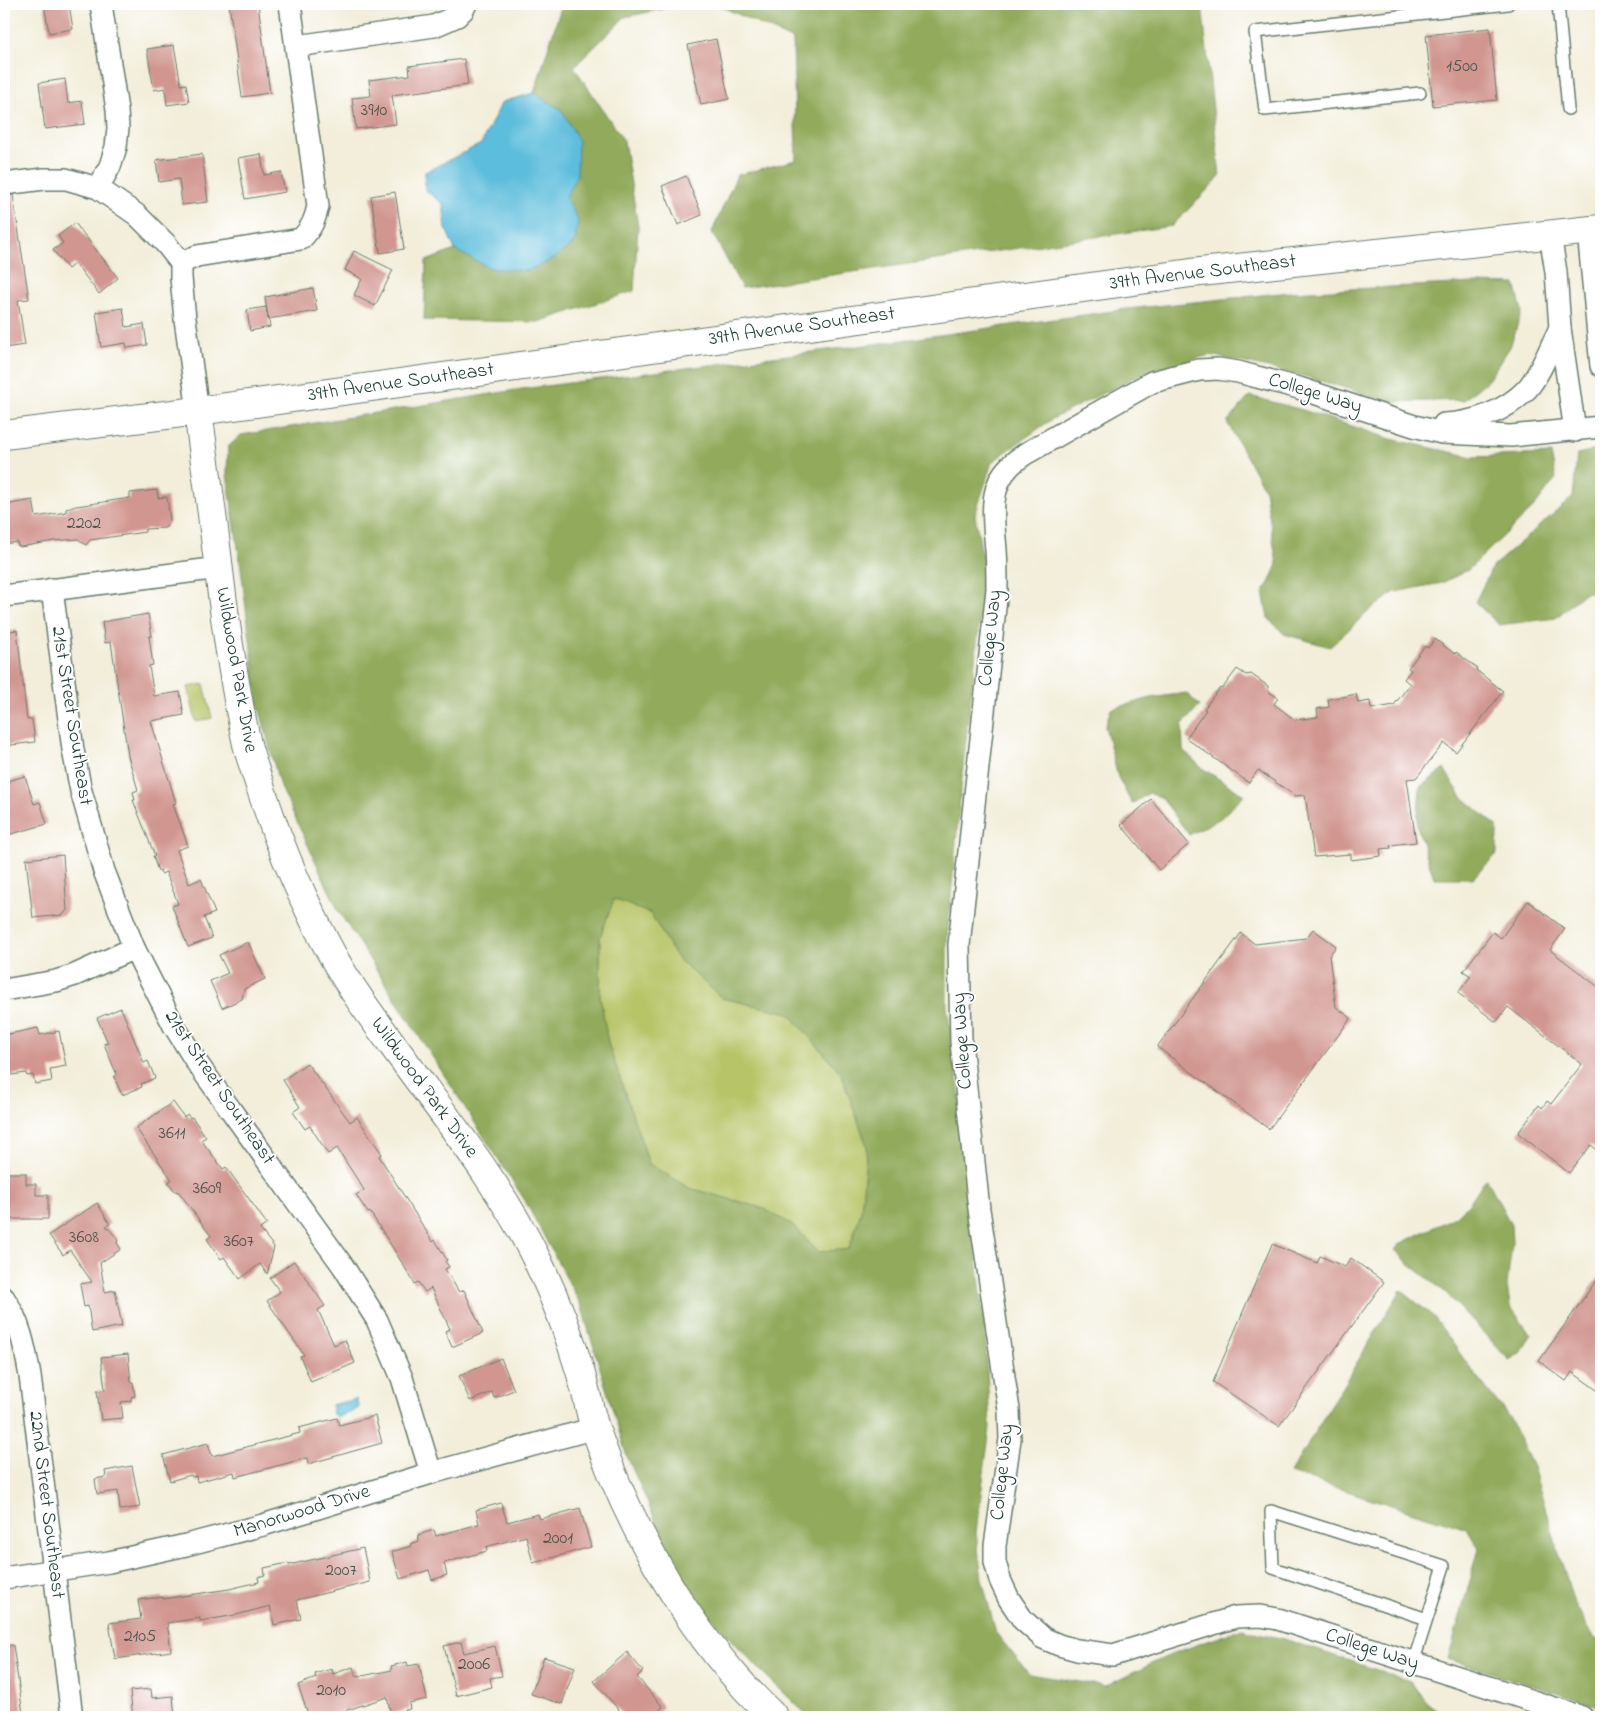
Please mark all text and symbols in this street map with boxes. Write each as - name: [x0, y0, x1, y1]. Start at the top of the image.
- house number: 1500: [1446, 54, 1478, 80]
- house number: 3910: [361, 98, 387, 124]
- street label: 39th Avenue Southeast: [1108, 247, 1298, 299]
- street label: 39th Avenue Southeast: [707, 300, 897, 354]
- street label: 39th Avenue Southeast: [306, 356, 496, 410]
- street label: College Way: [1264, 366, 1366, 423]
- house number: 2202: [67, 511, 101, 537]
- street label: Wildwood Park Drive: [207, 585, 265, 755]
- street label: College Way: [972, 588, 1011, 688]
- street label: 21st Street Southeast: [43, 624, 100, 808]
- street label: College Way: [945, 992, 982, 1090]
- street label: 21st Street Southeast: [156, 1005, 282, 1171]
- street label: Wildwood Park Drive: [363, 1012, 485, 1164]
- house number: 3611: [159, 1121, 186, 1147]
- house number: 3609: [193, 1176, 222, 1202]
- house number: 3608: [69, 1225, 99, 1251]
- house number: 3607: [224, 1229, 255, 1255]
- street label: 22nd Street Southeast: [20, 1409, 72, 1601]
- street label: College Way: [984, 1422, 1023, 1522]
- street label: Manorwood Drive: [230, 1477, 374, 1546]
- house number: 2001: [543, 1526, 573, 1552]
- house number: 2007: [325, 1558, 358, 1584]
- street label: College Way: [1321, 1621, 1423, 1680]
- house number: 2105: [124, 1624, 156, 1650]
- house number: 2006: [458, 1652, 490, 1678]
- house number: 2010: [316, 1678, 346, 1704]

